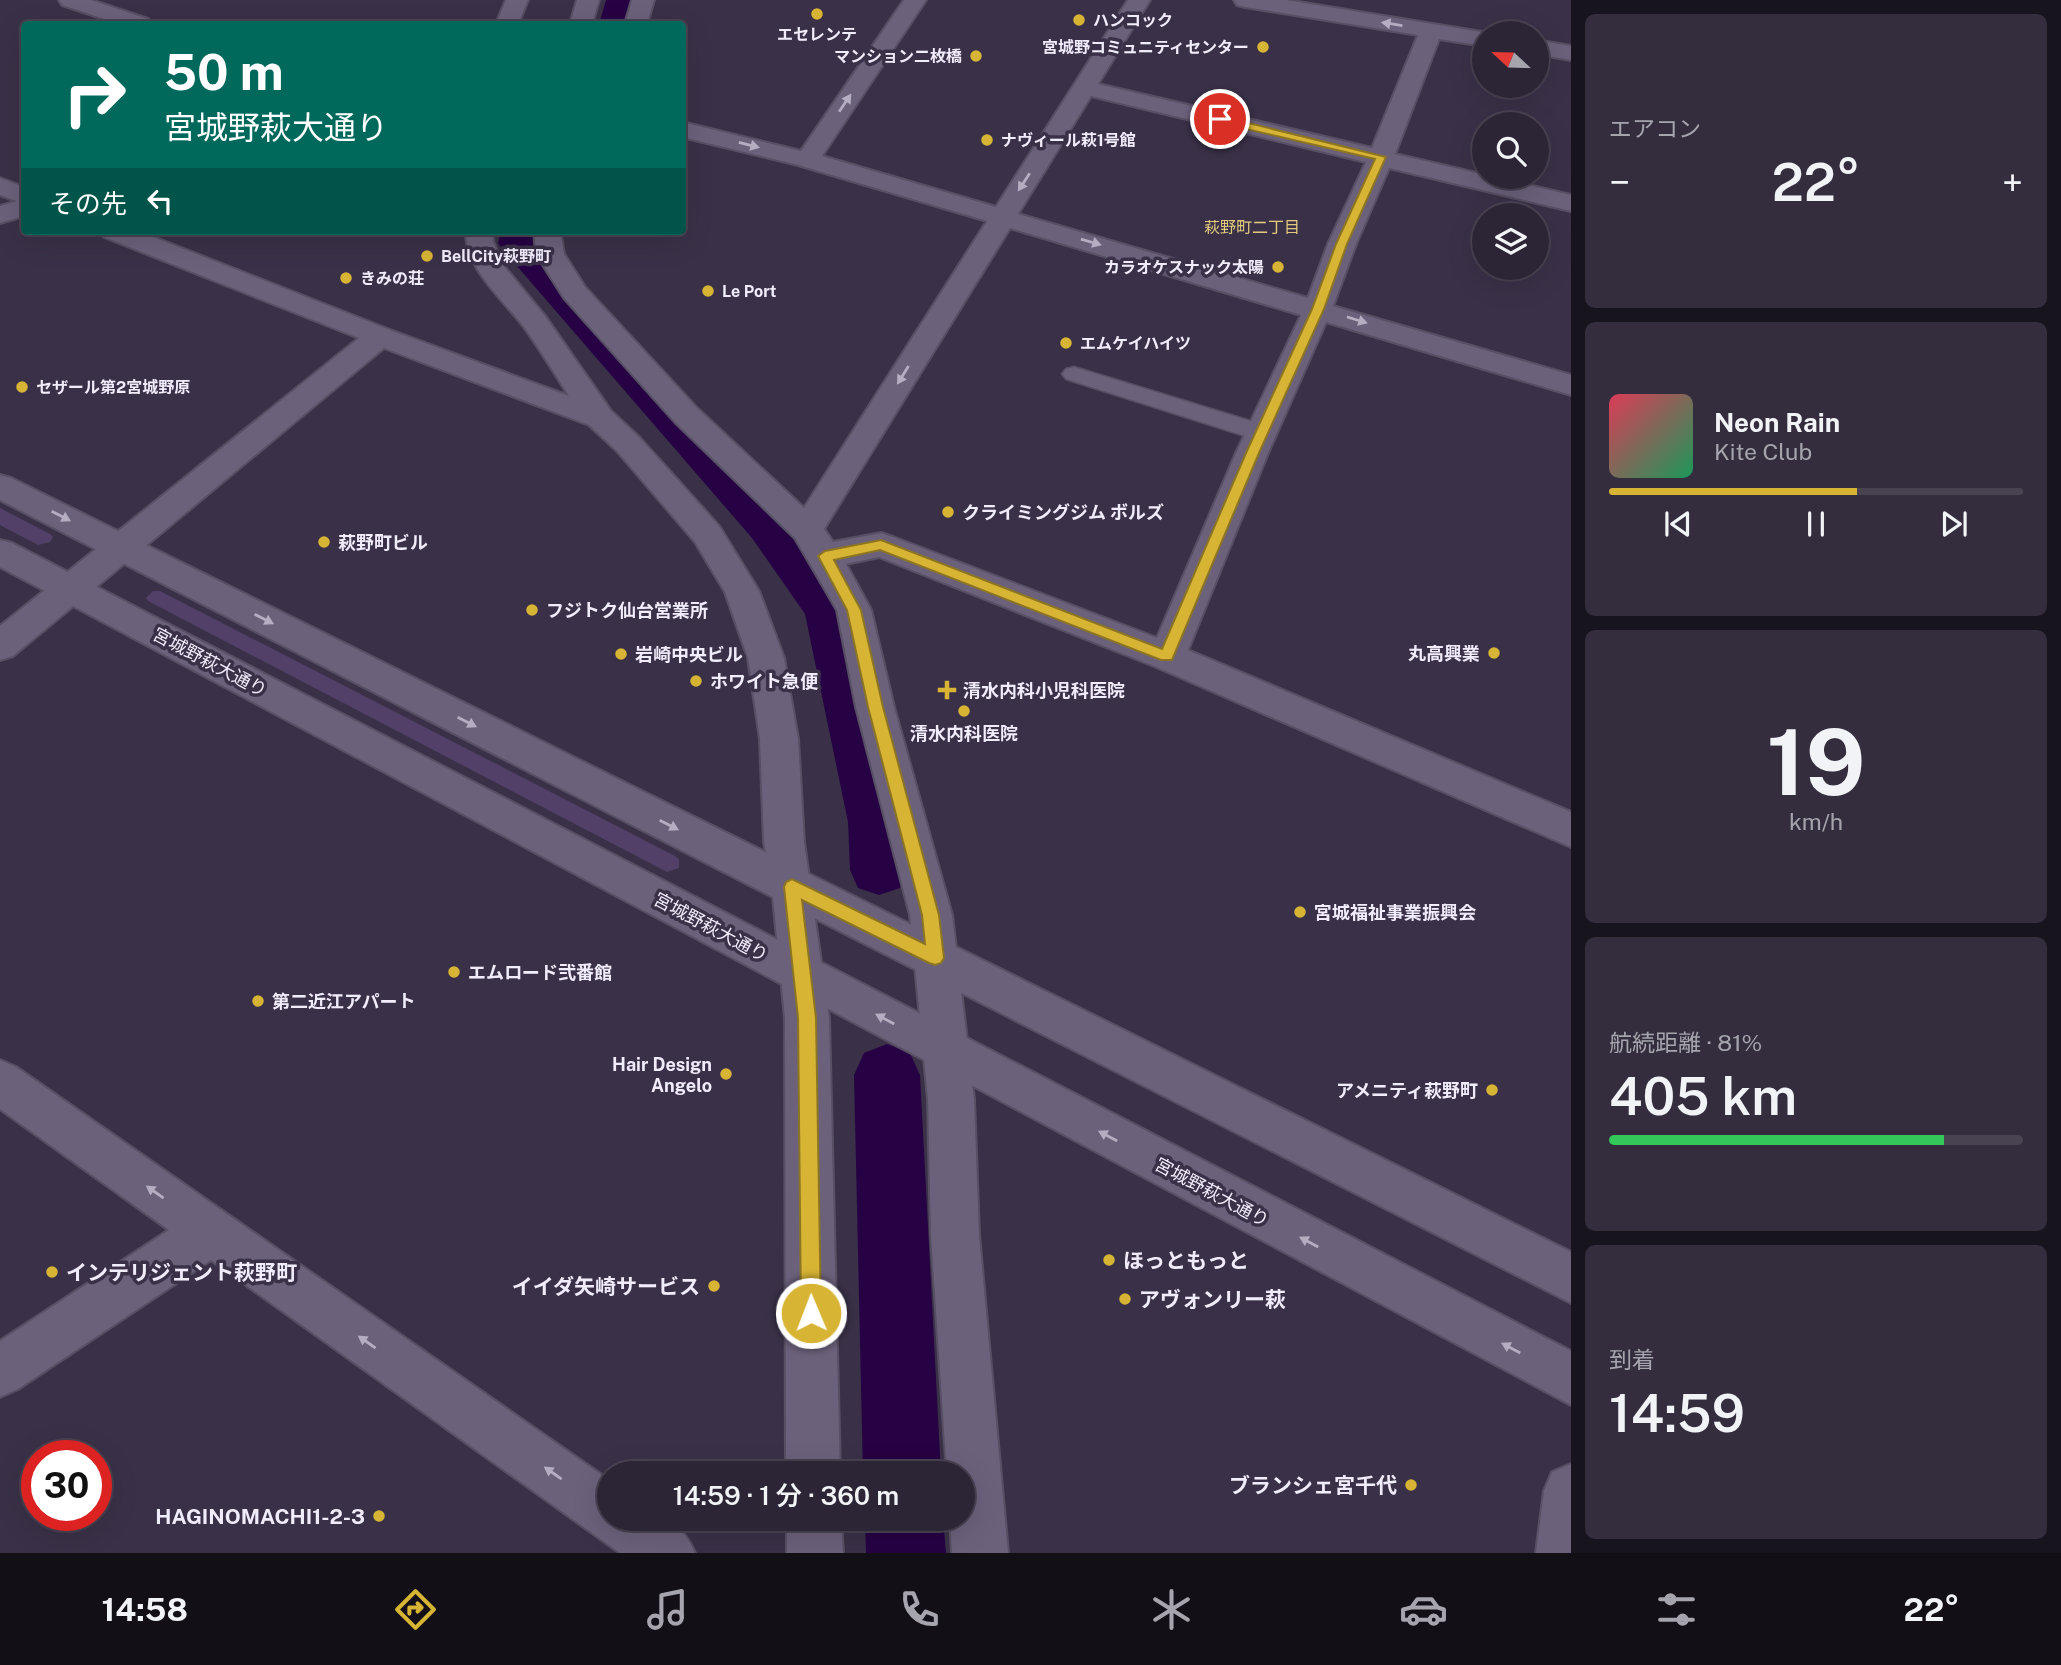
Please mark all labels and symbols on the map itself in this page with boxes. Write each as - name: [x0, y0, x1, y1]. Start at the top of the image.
- marker: エセレンテ: [809, 6, 825, 22]
- place label: ハンコック: [1093, 11, 1173, 30]
- marker: ハンコック: [1071, 12, 1087, 28]
- one-way arrow: [1381, 18, 1403, 29]
- north arrow: [1472, 21, 1549, 98]
- place label: エセレンテ: [777, 25, 857, 44]
- place label: 宮城野コミュニティセンター: [1042, 38, 1249, 57]
- marker: 宮城野コミュニティセンター: [1255, 39, 1271, 55]
- place label: マンション二枚橋: [834, 47, 962, 66]
- marker: マンション二枚橋: [968, 48, 984, 64]
- pin: [1190, 89, 1250, 149]
- one-way arrow: [838, 94, 851, 113]
- place label: ナヴィール萩1号館: [1001, 131, 1136, 150]
- marker: ナヴィール萩1号館: [979, 132, 995, 148]
- one-way arrow: [738, 140, 760, 151]
- one-way arrow: [1018, 172, 1031, 192]
- district label: 萩野町二丁目: [1204, 218, 1300, 237]
- one-way arrow: [1081, 238, 1102, 248]
- place label: BellCity萩野町: [441, 247, 551, 266]
- marker: BellCity萩野町: [419, 248, 435, 264]
- place label: カラオケスナック太陽: [1104, 258, 1264, 277]
- marker: カラオケスナック太陽: [1270, 259, 1286, 275]
- place label: きみの荘: [360, 269, 424, 288]
- marker: きみの荘: [338, 270, 354, 286]
- place label: Le Port: [722, 282, 777, 301]
- marker: Le Port: [700, 283, 716, 299]
- one-way arrow: [1346, 316, 1367, 326]
- place label: エムケイハイツ: [1080, 334, 1191, 353]
- marker: エムケイハイツ: [1058, 335, 1074, 351]
- one-way arrow: [897, 365, 910, 384]
- place label: セザール第2宮城野原: [36, 378, 190, 397]
- marker: セザール第2宮城野原: [14, 379, 30, 395]
- place label: クライミングジム ボルズ: [962, 502, 1164, 523]
- marker: クライミングジム ボルズ: [940, 504, 956, 520]
- one-way arrow: [51, 511, 71, 522]
- place label: 萩野町ビル: [338, 532, 428, 553]
- marker: 萩野町ビル: [316, 534, 332, 550]
- place label: フジトク仙台営業所: [546, 600, 708, 621]
- marker: フジトク仙台営業所: [524, 602, 540, 618]
- one-way arrow: [254, 614, 274, 625]
- street label: 宮城野萩大通り: [149, 623, 271, 701]
- place label: 丸高興業: [1408, 643, 1480, 664]
- place label: 岩崎中央ビル: [635, 644, 743, 665]
- marker: 丸高興業: [1486, 645, 1502, 661]
- marker: 岩崎中央ビル: [613, 646, 629, 662]
- place label: ホワイト急便: [710, 671, 819, 692]
- marker: ホワイト急便: [688, 673, 704, 689]
- marker: 清水内科小児科医院: [937, 680, 957, 700]
- place label: 清水内科小児科医院: [963, 680, 1125, 701]
- marker: 清水内科医院: [956, 703, 972, 719]
- one-way arrow: [457, 717, 477, 728]
- place label: 清水内科医院: [910, 723, 1018, 744]
- one-way arrow: [660, 819, 680, 831]
- street label: 宮城野萩大通り: [650, 888, 772, 966]
- place label: 宮城福祉事業振興会: [1314, 902, 1476, 923]
- marker: 宮城福祉事業振興会: [1292, 904, 1308, 920]
- place label: エムロード弐番館: [468, 962, 612, 983]
- marker: エムロード弐番館: [446, 964, 462, 980]
- place label: 第二近江アパート: [272, 991, 416, 1012]
- marker: 第二近江アパート: [250, 993, 266, 1009]
- one-way arrow: [875, 1013, 894, 1025]
- place label: Hair Design Angelo: [612, 1054, 712, 1096]
- marker: Hair Design Angelo: [718, 1066, 734, 1082]
- place label: アメニティ萩野町: [1336, 1080, 1478, 1101]
- marker: アメニティ萩野町: [1484, 1082, 1500, 1098]
- one-way arrow: [1097, 1131, 1117, 1143]
- street label: 宮城野萩大通り: [1151, 1153, 1273, 1231]
- one-way arrow: [146, 1185, 164, 1199]
- one-way arrow: [1299, 1237, 1319, 1248]
- place label: ほっともっと: [1123, 1248, 1249, 1273]
- marker: ほっともっと: [1101, 1252, 1117, 1268]
- place label: インテリジェント萩野町: [66, 1260, 297, 1285]
- marker: インテリジェント萩野町: [44, 1264, 60, 1280]
- place label: イイダ矢崎サービス: [512, 1274, 700, 1299]
- position arrow: [774, 1276, 848, 1350]
- marker: イイダ矢崎サービス: [706, 1278, 722, 1294]
- place label: アヴォンリー萩: [1139, 1287, 1286, 1312]
- marker: アヴォンリー萩: [1117, 1291, 1133, 1307]
- one-way arrow: [358, 1335, 376, 1349]
- one-way arrow: [1500, 1342, 1520, 1354]
- speed limit sign: 30: [21, 1440, 112, 1531]
- one-way arrow: [544, 1466, 562, 1480]
- place label: ブランシェ宮千代: [1229, 1473, 1397, 1498]
- marker: ブランシェ宮千代: [1403, 1477, 1419, 1493]
- place label: HAGINOMACHI1-2-3: [155, 1504, 365, 1529]
- marker: HAGINOMACHI1-2-3: [371, 1508, 387, 1524]

